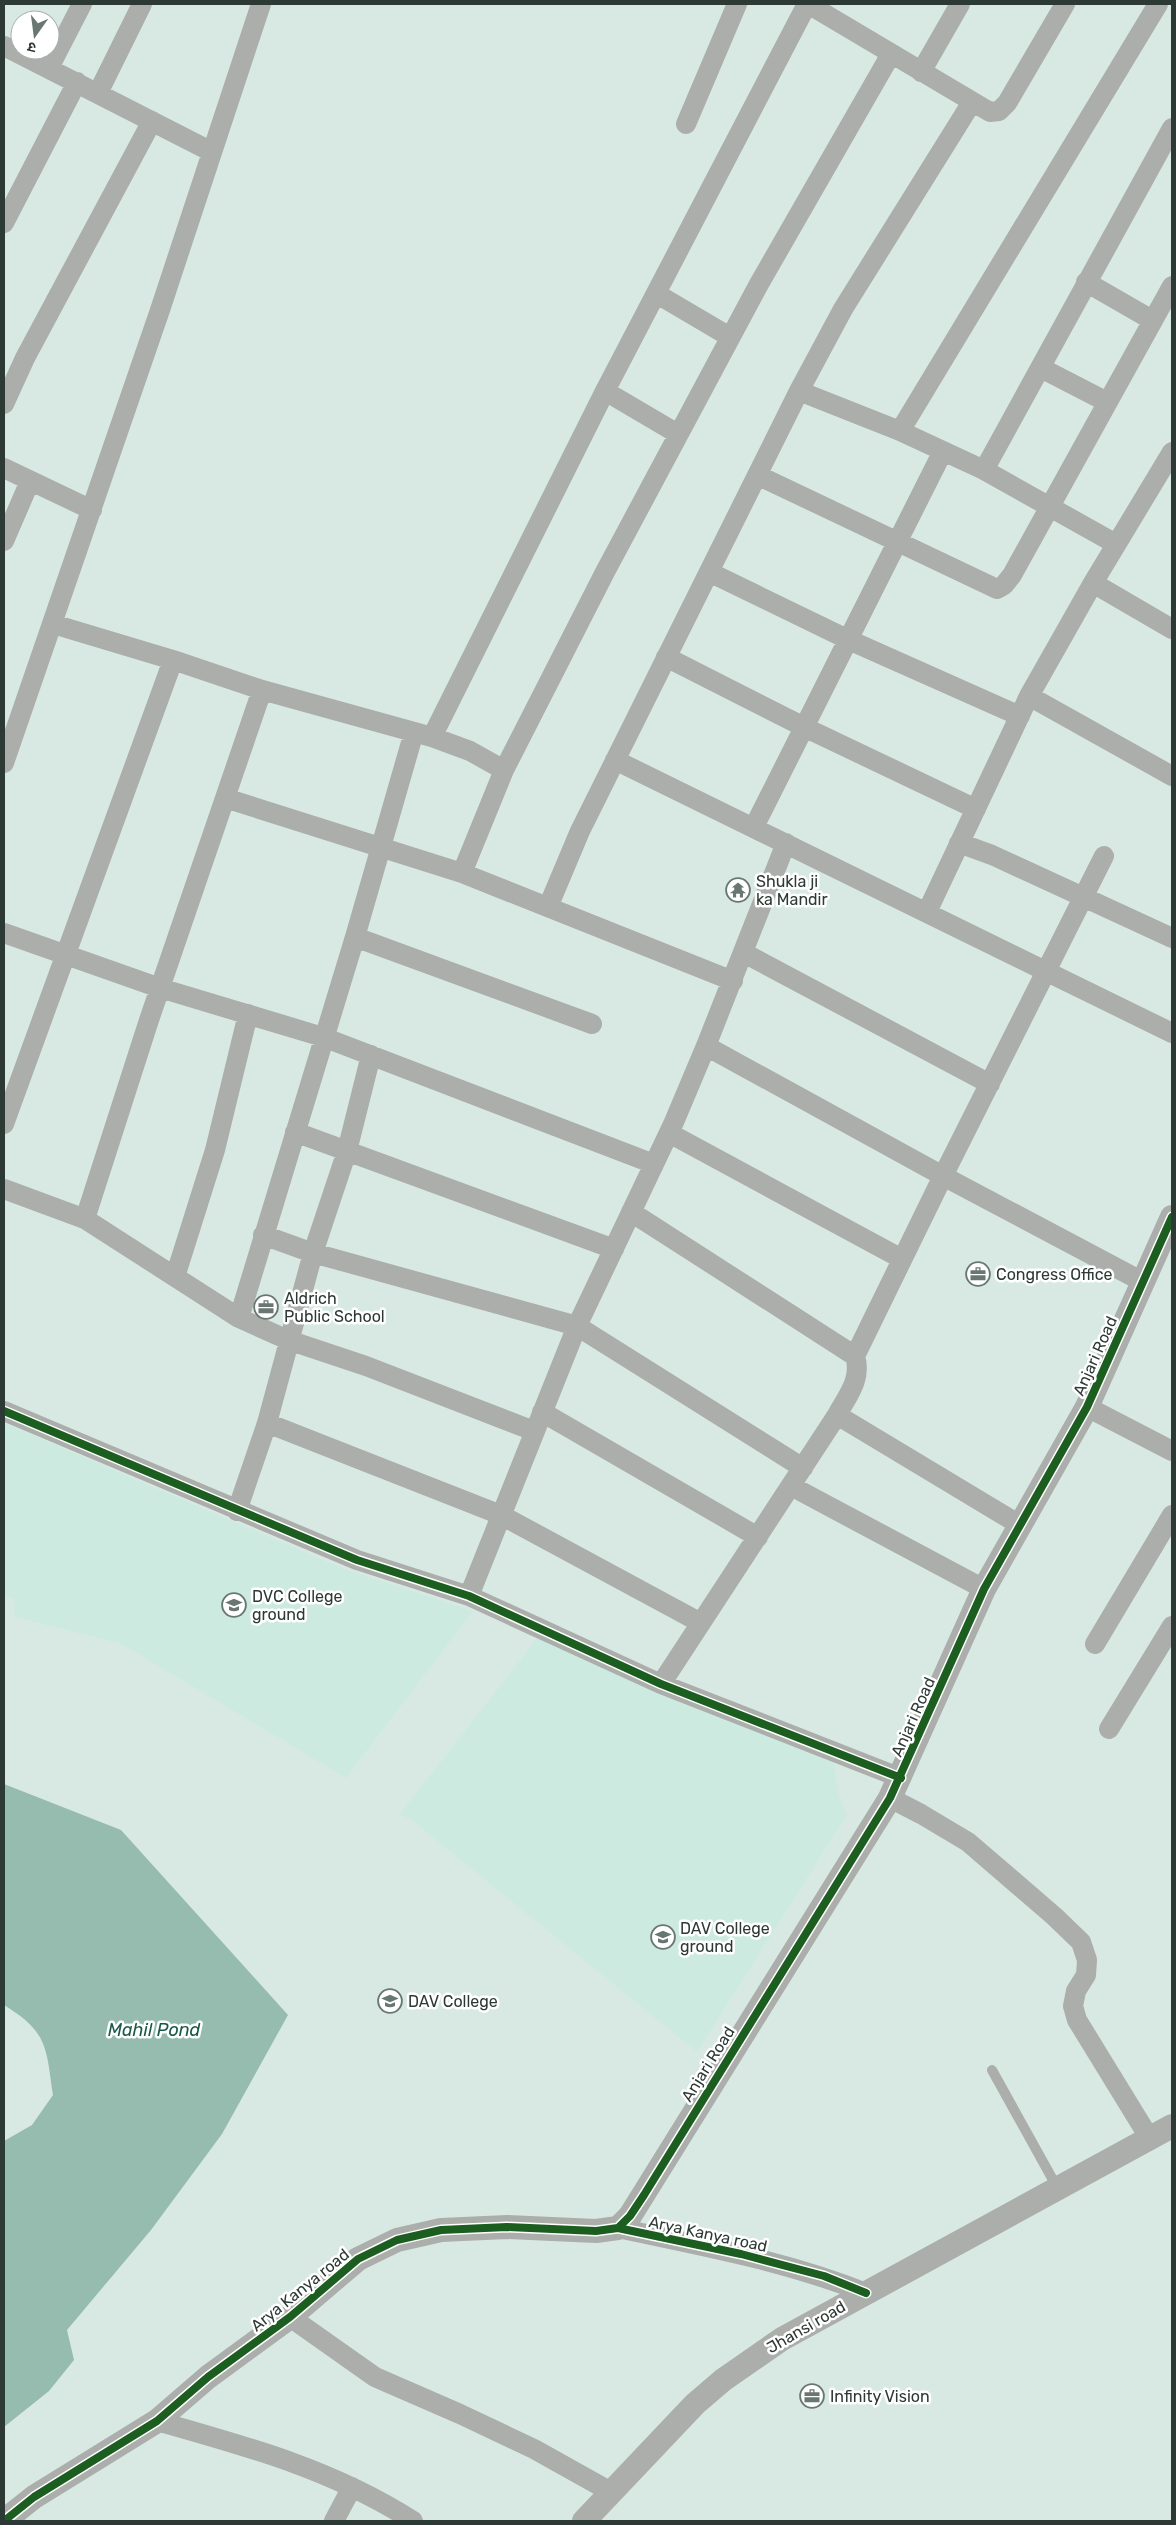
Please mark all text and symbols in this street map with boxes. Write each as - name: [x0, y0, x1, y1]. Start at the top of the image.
- north arrow: [10, 10, 60, 60]
- text: उ: [25, 38, 38, 56]
- place label: Shukla ji ka Mandir: [756, 872, 828, 909]
- temple icon: Shukla ji ka Mandir: [725, 877, 751, 903]
- office icon: Congress Office: [965, 1261, 991, 1287]
- place label: Congress Office: [996, 1265, 1113, 1284]
- place label: Aldrich Public School: [284, 1289, 385, 1326]
- office icon: Aldrich Public School: [253, 1294, 279, 1320]
- street label: Anjari Road: [1069, 1313, 1121, 1399]
- place label: DVC College ground: [252, 1587, 343, 1624]
- school or university icon: DVC College ground: [221, 1592, 247, 1618]
- street label: Anjari Road: [887, 1674, 939, 1760]
- place label: DAV College ground: [680, 1919, 770, 1956]
- school or university icon: DAV College ground: [650, 1924, 676, 1950]
- school or university icon: DAV College: [377, 1988, 403, 2014]
- place label: DAV College: [408, 1992, 498, 2011]
- water label: Mahil Pond: [108, 2019, 201, 2041]
- street label: Anjari Road: [677, 2023, 739, 2105]
- street label: Arya Kanya road: [647, 2212, 769, 2256]
- street label: Arya Kanya road: [247, 2245, 353, 2335]
- street label: Jhansi road: [763, 2297, 849, 2357]
- office icon: Infinity Vision: [799, 2383, 825, 2409]
- place label: Infinity Vision: [830, 2387, 930, 2406]

